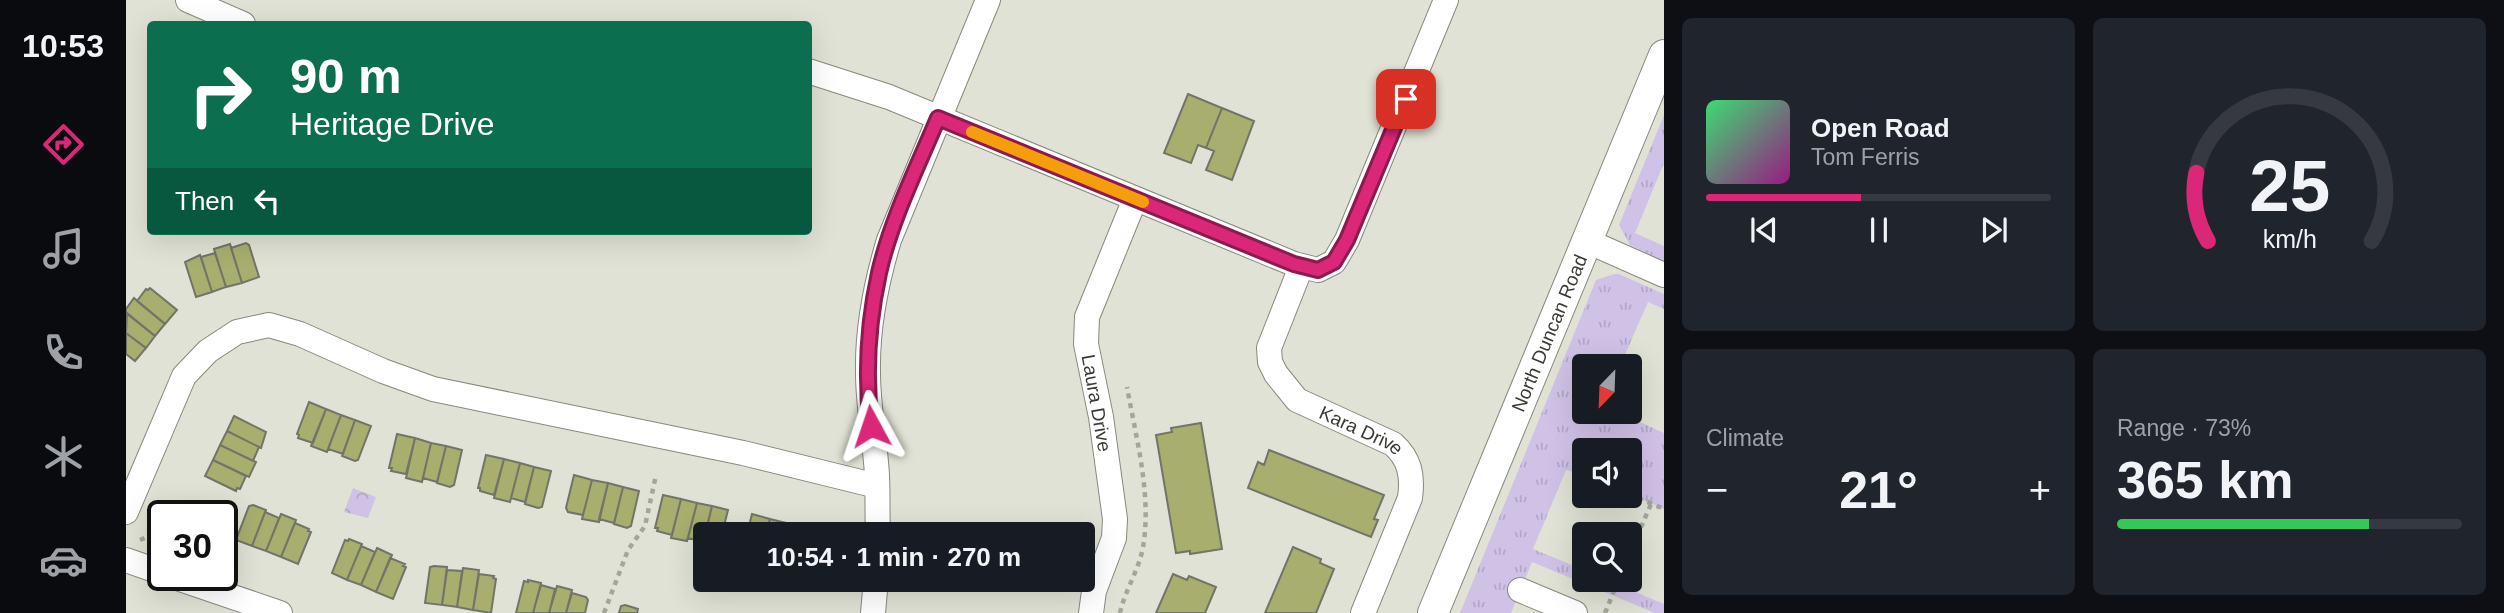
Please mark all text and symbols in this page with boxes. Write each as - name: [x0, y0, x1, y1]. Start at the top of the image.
- text: 10:53: [22, 28, 104, 64]
- icon: right: [175, 49, 266, 140]
- text: 90 m: [290, 49, 402, 103]
- pin: [1376, 69, 1436, 129]
- icon: arrive: [1387, 80, 1425, 118]
- text: Heritage Drive: [290, 106, 495, 142]
- text: Open Road: [1811, 113, 1950, 143]
- icon: directions: [39, 120, 88, 169]
- text: Tom Ferris: [1811, 144, 1920, 170]
- text: 25: [2249, 145, 2330, 226]
- icon: left: [248, 182, 286, 220]
- text: Then: [175, 186, 234, 216]
- icon: previous: [1745, 211, 1783, 249]
- icon: pause: [1860, 211, 1898, 249]
- icon: next: [1975, 211, 2013, 249]
- icon: music: [39, 224, 88, 273]
- text: km/h: [2262, 225, 2317, 253]
- street label: North Duncan Road: [1508, 252, 1591, 415]
- icon: phone: [39, 328, 88, 377]
- street label: Laura Drive: [1078, 353, 1115, 453]
- north arrow: [1572, 354, 1642, 424]
- map controls: [1572, 354, 1642, 592]
- position arrow: [834, 389, 908, 463]
- street label: Kara Drive: [1316, 402, 1408, 459]
- text: Range · 73%: [2117, 415, 2251, 441]
- text: Climate: [1706, 425, 1784, 451]
- icon: climate: [39, 432, 88, 481]
- button: sound: [1572, 438, 1642, 508]
- text: 365 km: [2117, 451, 2293, 509]
- text: 21°: [1839, 461, 1918, 519]
- text: −: [1706, 469, 1728, 511]
- text: +: [2029, 469, 2051, 511]
- speed limit sign: 30: [147, 500, 238, 591]
- button: search: [1572, 522, 1642, 592]
- icon: car: [39, 536, 88, 585]
- text: 10:54 · 1 min · 270 m: [767, 542, 1021, 572]

